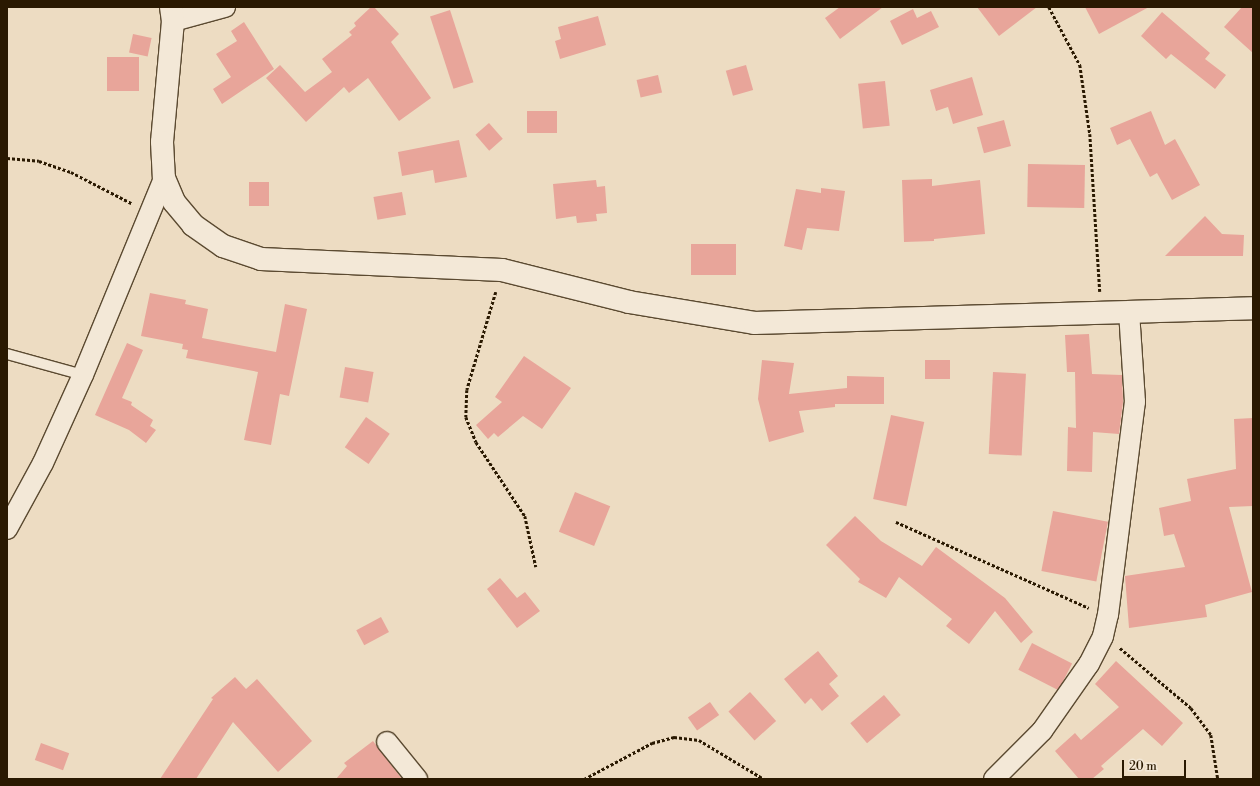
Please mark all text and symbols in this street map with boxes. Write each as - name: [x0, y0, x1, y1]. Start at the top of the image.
- scale bar: [1124, 752, 1188, 778]
- text: 20 m: [1129, 759, 1157, 774]

